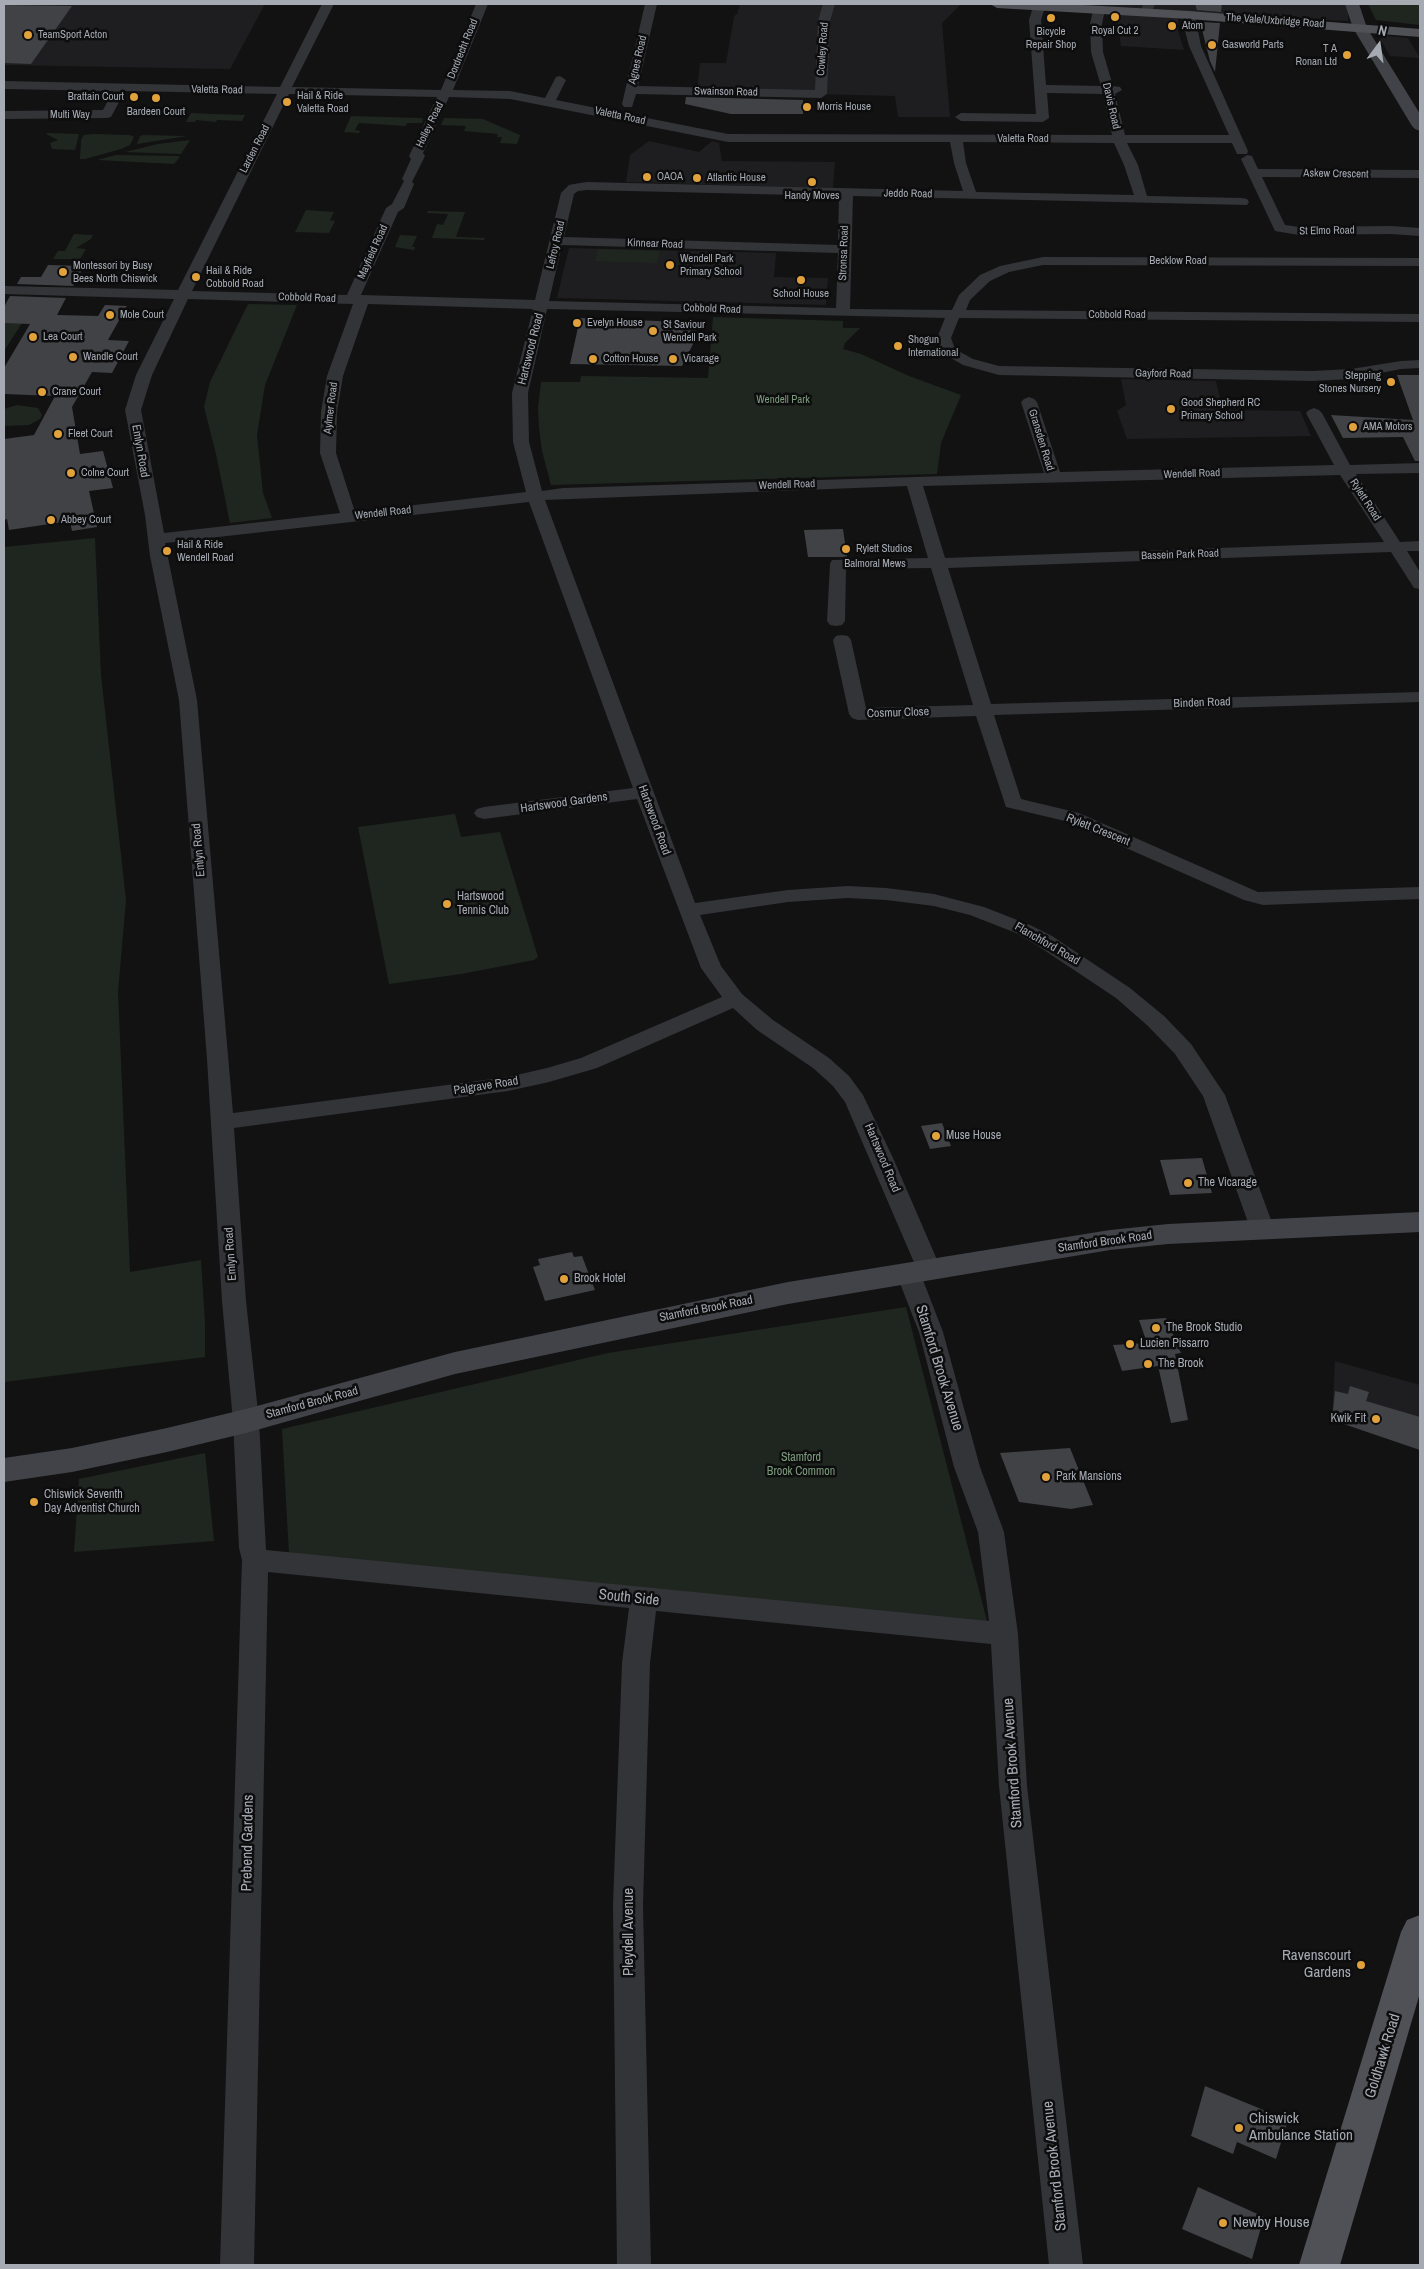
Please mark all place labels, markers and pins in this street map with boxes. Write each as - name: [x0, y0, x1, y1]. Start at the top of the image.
- marker: Royal Cut 2: [1109, 11, 1121, 23]
- marker: Bicycle Repair Shop: [1045, 12, 1057, 24]
- place label: Atom: [1182, 19, 1203, 33]
- marker: Atom: [1166, 20, 1178, 32]
- place label: Royal Cut 2: [1091, 24, 1139, 38]
- place label: Bicycle Repair Shop: [1026, 25, 1076, 51]
- place label: TeamSport Acton: [38, 28, 107, 42]
- marker: TeamSport Acton: [22, 29, 34, 41]
- place label: Gasworld Parts: [1222, 38, 1284, 52]
- marker: Gasworld Parts: [1206, 39, 1218, 51]
- place label: T A Ronan Ltd: [1295, 42, 1337, 68]
- marker: T A Ronan Ltd: [1341, 49, 1353, 61]
- place label: Hail & Ride Valetta Road: [297, 89, 348, 115]
- place label: Brattain Court: [68, 90, 124, 104]
- marker: Brattain Court: [128, 91, 140, 103]
- marker: Bardeen Court: [150, 92, 162, 104]
- marker: Hail & Ride Valetta Road: [281, 96, 293, 108]
- place label: Morris House: [817, 100, 871, 114]
- marker: Morris House: [801, 101, 813, 113]
- place label: Bardeen Court: [127, 105, 185, 119]
- place label: OAOA: [657, 170, 683, 184]
- marker: OAOA: [641, 171, 653, 183]
- place label: Atlantic House: [707, 171, 766, 185]
- marker: Atlantic House: [691, 172, 703, 184]
- marker: Handy Moves: [806, 176, 818, 188]
- place label: Handy Moves: [784, 189, 840, 203]
- place label: Wendell Park Primary School: [680, 252, 742, 278]
- place label: Montessori by Busy Bees North Chiswick: [73, 259, 157, 285]
- marker: Wendell Park Primary School: [664, 259, 676, 271]
- place label: Hail & Ride Cobbold Road: [206, 264, 264, 290]
- marker: Montessori by Busy Bees North Chiswick: [57, 266, 69, 278]
- marker: Hail & Ride Cobbold Road: [190, 271, 202, 283]
- marker: School House: [795, 274, 807, 286]
- place label: School House: [773, 287, 829, 301]
- place label: Mole Court: [120, 308, 164, 322]
- marker: Mole Court: [104, 309, 116, 321]
- place label: Evelyn House: [587, 316, 643, 330]
- marker: Evelyn House: [571, 317, 583, 329]
- place label: St Saviour Wendell Park: [663, 318, 716, 344]
- marker: St Saviour Wendell Park: [647, 325, 659, 337]
- place label: Lea Court: [43, 330, 83, 344]
- marker: Lea Court: [27, 331, 39, 343]
- place label: Shogun International: [908, 333, 958, 359]
- marker: Shogun International: [892, 340, 904, 352]
- place label: Wandle Court: [83, 350, 138, 364]
- marker: Wandle Court: [67, 351, 79, 363]
- place label: Cotton House: [603, 352, 658, 366]
- place label: Vicarage: [683, 352, 719, 366]
- marker: Cotton House: [587, 353, 599, 365]
- marker: Vicarage: [667, 353, 679, 365]
- place label: Stepping Stones Nursery: [1319, 369, 1381, 395]
- marker: Stepping Stones Nursery: [1385, 376, 1397, 388]
- place label: Crane Court: [52, 385, 101, 399]
- marker: Crane Court: [36, 386, 48, 398]
- place label: Good Shepherd RC Primary School: [1181, 396, 1260, 422]
- marker: Good Shepherd RC Primary School: [1165, 403, 1177, 415]
- place label: AMA Motors: [1363, 420, 1413, 434]
- marker: AMA Motors: [1347, 421, 1359, 433]
- place label: Fleet Court: [68, 427, 113, 441]
- marker: Fleet Court: [52, 428, 64, 440]
- place label: Colne Court: [81, 466, 129, 480]
- marker: Colne Court: [65, 467, 77, 479]
- place label: Abbey Court: [61, 513, 111, 527]
- marker: Abbey Court: [45, 514, 57, 526]
- place label: Hail & Ride Wendell Road: [177, 538, 233, 564]
- place label: Rylett Studios: [856, 542, 912, 556]
- marker: Rylett Studios: [840, 543, 852, 555]
- marker: Hail & Ride Wendell Road: [161, 545, 173, 557]
- place label: Hartswood Tennis Club: [457, 890, 509, 918]
- marker: Hartswood Tennis Club: [441, 898, 453, 910]
- place label: Muse House: [946, 1129, 1001, 1143]
- marker: Muse House: [930, 1130, 942, 1142]
- place label: The Vicarage: [1198, 1176, 1257, 1190]
- marker: The Vicarage: [1182, 1177, 1194, 1189]
- place label: Brook Hotel: [574, 1272, 625, 1286]
- marker: Brook Hotel: [558, 1273, 570, 1285]
- place label: The Brook Studio: [1166, 1321, 1243, 1335]
- marker: The Brook Studio: [1150, 1322, 1162, 1334]
- place label: Lucien Pissarro: [1140, 1337, 1209, 1351]
- marker: Lucien Pissarro: [1124, 1338, 1136, 1350]
- place label: The Brook: [1158, 1357, 1203, 1371]
- marker: The Brook: [1142, 1358, 1154, 1370]
- place label: Kwik Fit: [1330, 1412, 1366, 1426]
- marker: Kwik Fit: [1370, 1413, 1382, 1425]
- place label: Park Mansions: [1056, 1470, 1122, 1484]
- marker: Park Mansions: [1040, 1471, 1052, 1483]
- place label: Chiswick Seventh Day Adventist Church: [44, 1488, 140, 1516]
- marker: Chiswick Seventh Day Adventist Church: [28, 1496, 40, 1508]
- place label: Ravenscourt Gardens: [1282, 1947, 1351, 1982]
- marker: Ravenscourt Gardens: [1355, 1959, 1367, 1971]
- place label: Chiswick Ambulance Station: [1249, 2110, 1353, 2145]
- marker: Chiswick Ambulance Station: [1233, 2122, 1245, 2134]
- place label: Newby House: [1233, 2214, 1310, 2232]
- marker: Newby House: [1217, 2217, 1229, 2229]

